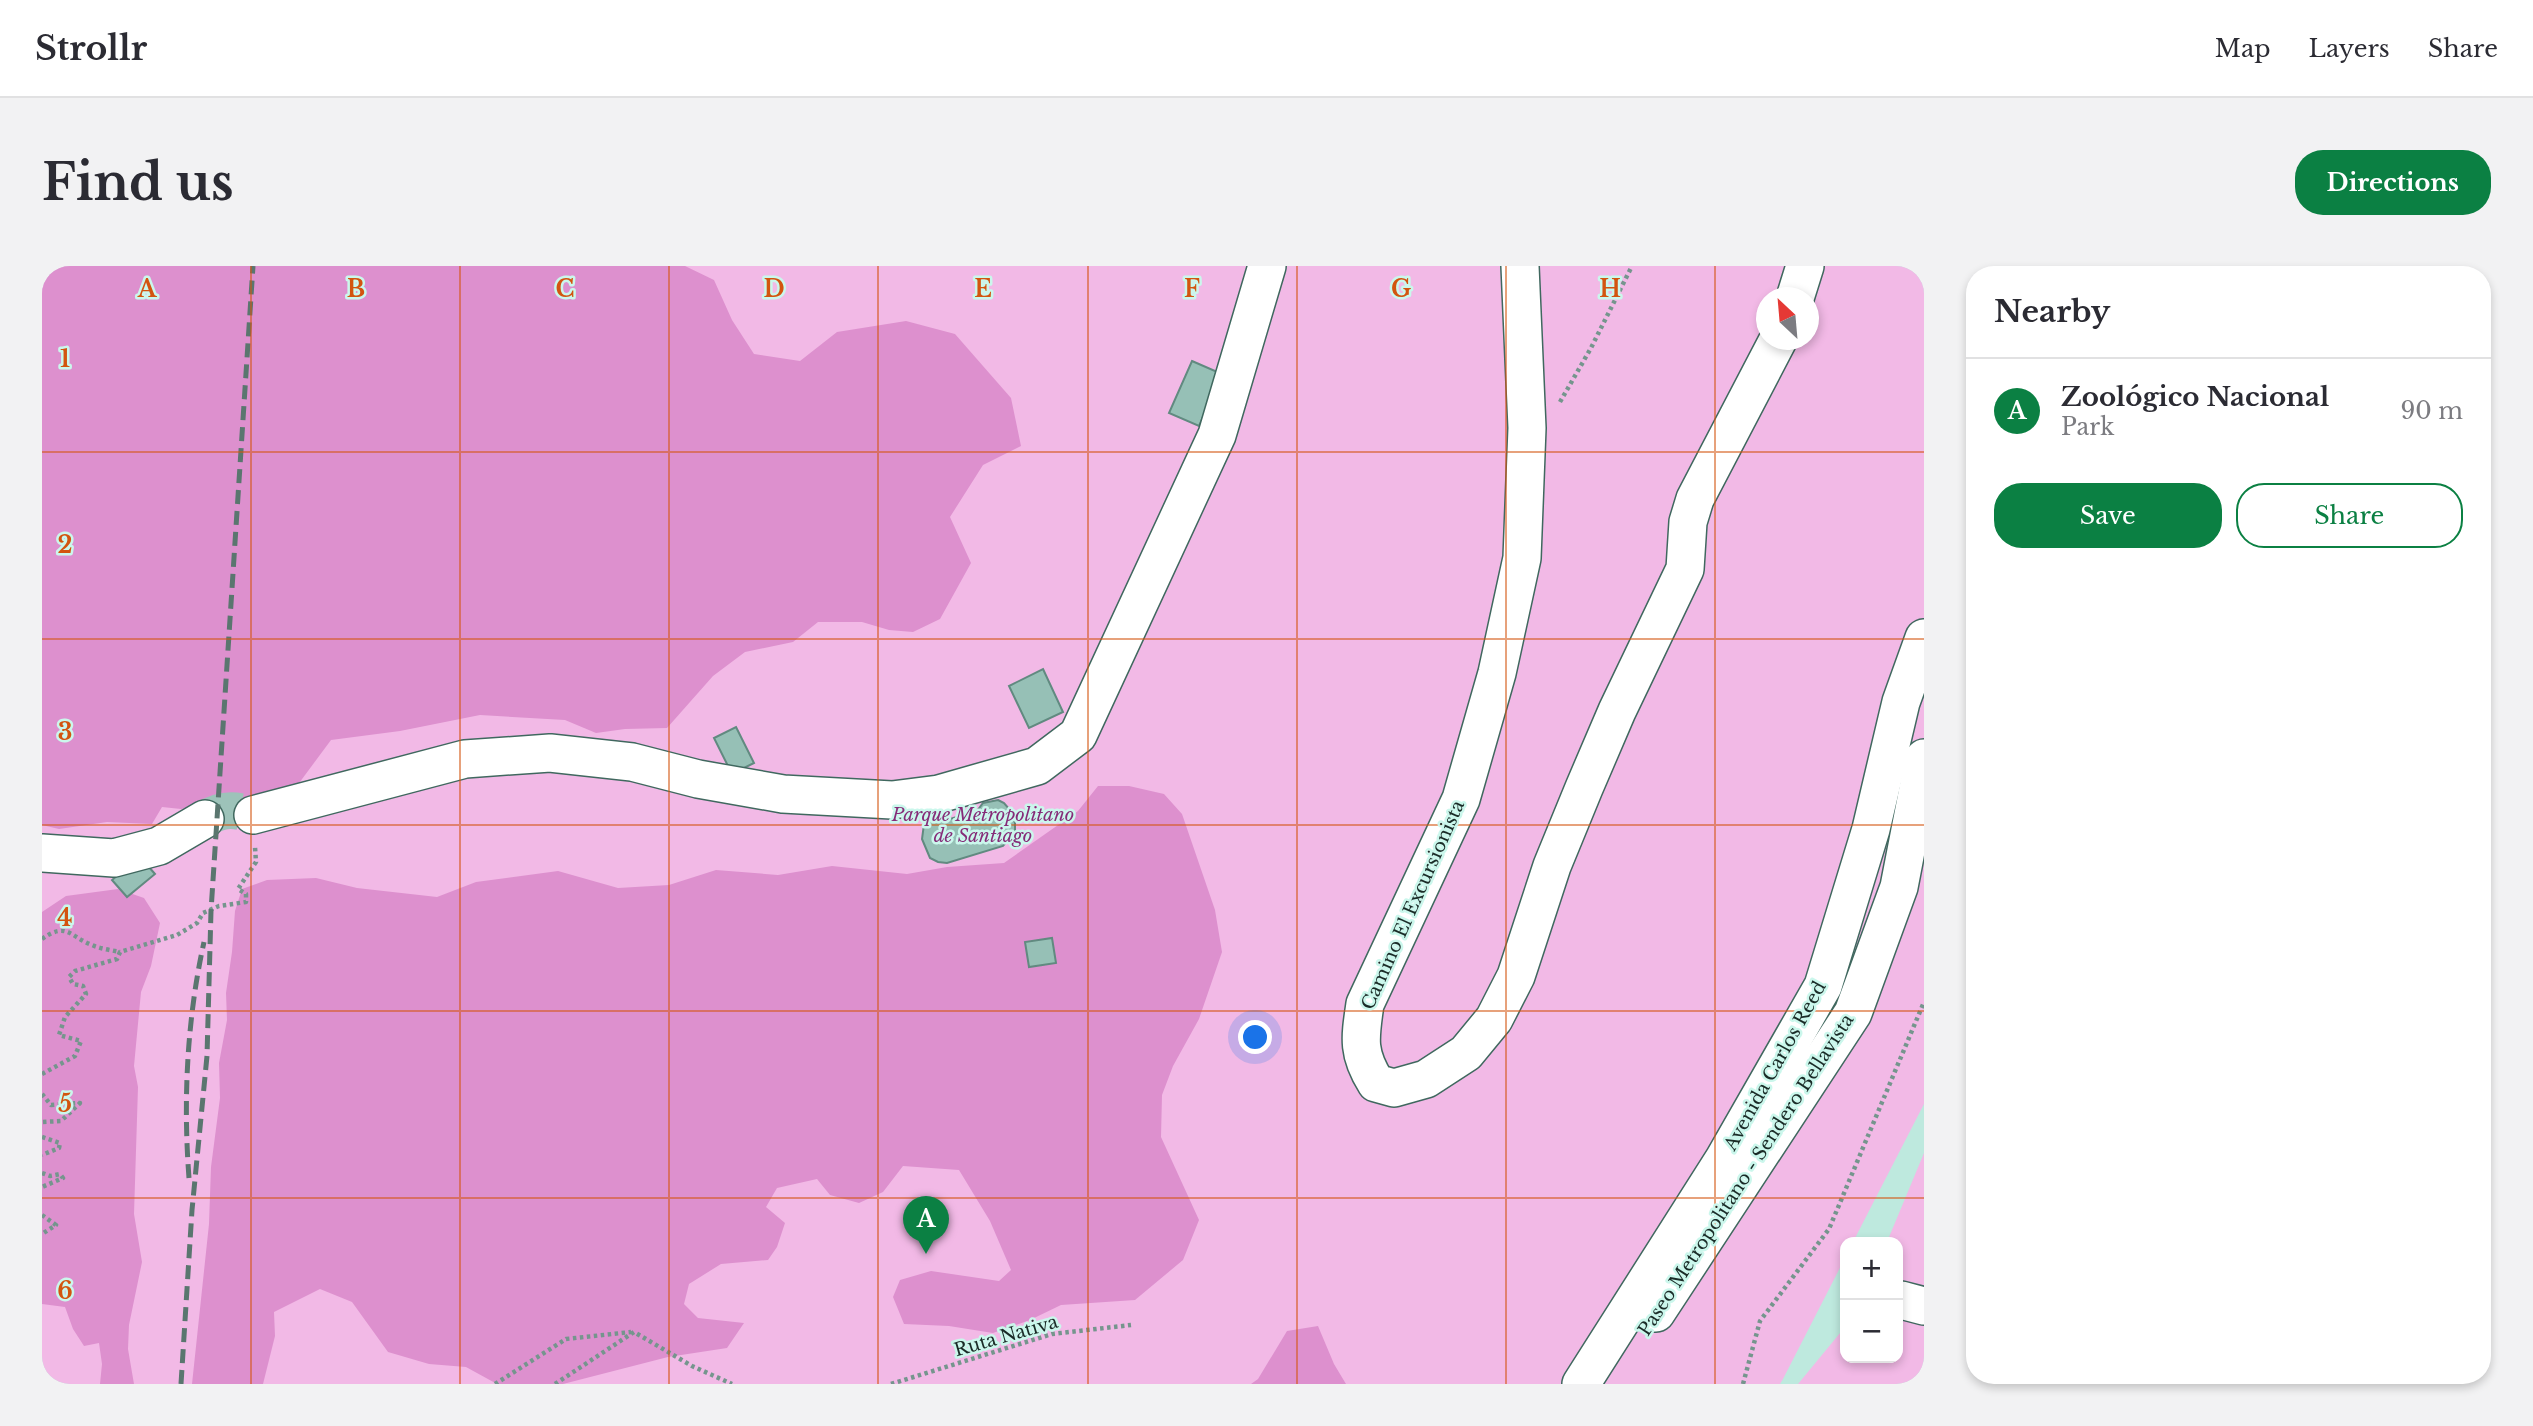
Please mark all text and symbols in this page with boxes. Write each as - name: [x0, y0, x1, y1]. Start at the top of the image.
- text: Strollr: [35, 28, 147, 69]
- text: Map: [2215, 34, 2271, 63]
- text: Layers: [2309, 34, 2390, 63]
- text: Share: [2428, 34, 2498, 63]
- button: Directions: [2295, 150, 2491, 215]
- text: Find us: [42, 152, 234, 213]
- text: A: [137, 275, 158, 303]
- text: B: [347, 275, 365, 303]
- text: C: [556, 275, 574, 303]
- text: D: [763, 275, 785, 303]
- text: E: [974, 275, 992, 303]
- text: F: [1184, 275, 1200, 303]
- text: G: [1391, 275, 1411, 303]
- text: H: [1599, 275, 1621, 303]
- north arrow: [1756, 287, 1819, 350]
- text: Nearby: [1994, 293, 2110, 330]
- text: 1: [60, 345, 70, 373]
- text: Zoológico Nacional: [2061, 381, 2329, 413]
- text: A: [2008, 397, 2026, 425]
- text: 90 m: [2401, 397, 2463, 425]
- text: Park: [2061, 413, 2114, 441]
- button: Save: [1994, 483, 2222, 548]
- button: Share: [2236, 483, 2463, 548]
- text: 2: [58, 531, 72, 559]
- text: 3: [58, 718, 72, 746]
- street label: Camino El Excursionista: [1357, 797, 1469, 1013]
- park label: Parque Metropolitano de Santiago: [891, 804, 1074, 847]
- text: 4: [57, 904, 73, 932]
- street label: Avenida Carlos Reed: [1719, 977, 1831, 1155]
- street label: Paseo Metropolitano - Sendero Bellavista: [1634, 1010, 1859, 1340]
- your location: [1238, 1020, 1272, 1054]
- text: 5: [58, 1090, 72, 1118]
- pin: A: [903, 1196, 949, 1254]
- map controls: [1840, 1237, 1903, 1363]
- button: +: [1840, 1237, 1903, 1300]
- text: 6: [57, 1277, 73, 1305]
- button: −: [1840, 1300, 1903, 1363]
- street label: Ruta Nativa: [951, 1311, 1061, 1361]

